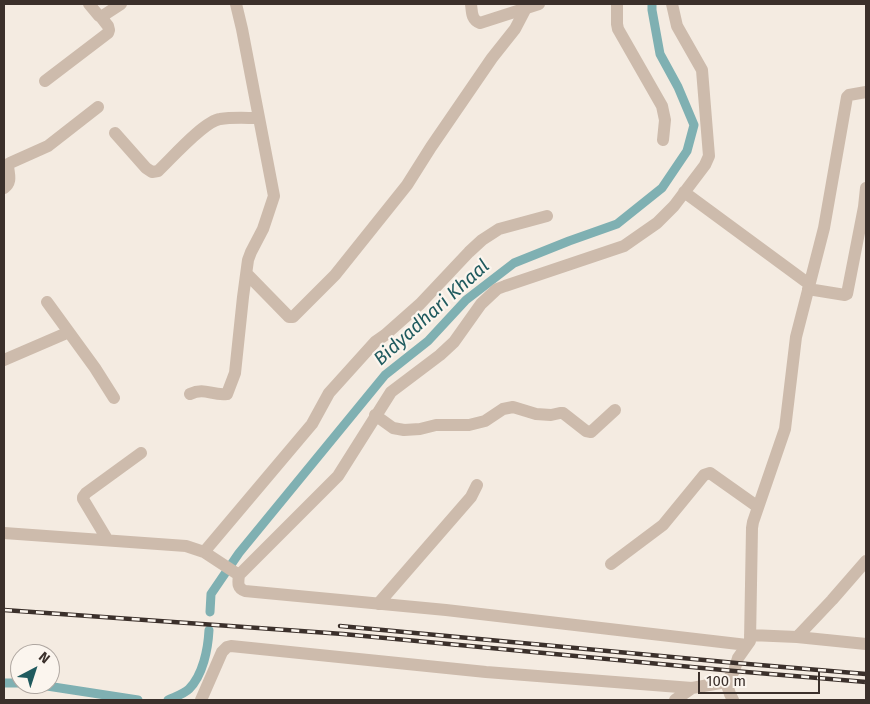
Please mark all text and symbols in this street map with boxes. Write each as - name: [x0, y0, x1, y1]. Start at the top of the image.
- water label: Bidyadhari Khaal: [370, 255, 494, 371]
- north arrow: [10, 644, 60, 694]
- text: N: [35, 648, 53, 667]
- scale bar: [700, 662, 822, 694]
- text: 100 m: [706, 672, 746, 690]

